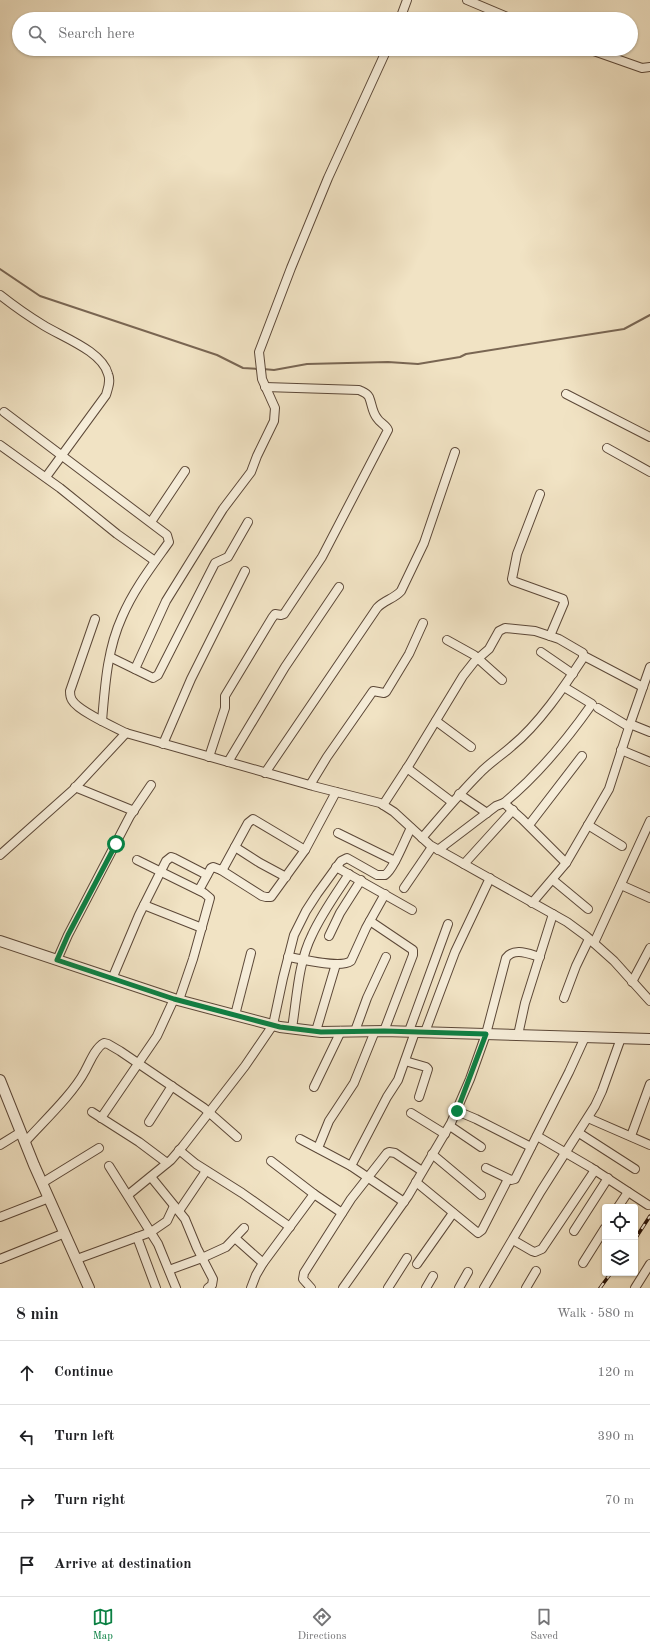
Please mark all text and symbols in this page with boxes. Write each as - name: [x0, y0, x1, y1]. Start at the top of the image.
- search box: [12, 12, 638, 56]
- icon: search: [26, 23, 48, 45]
- text: Search here: [58, 27, 135, 42]
- route start: [107, 835, 125, 853]
- route end: [448, 1102, 466, 1120]
- map controls: [602, 1204, 638, 1276]
- button: locate: [602, 1204, 638, 1240]
- button: layers: [602, 1240, 638, 1276]
- text: 8 min: [16, 1306, 59, 1323]
- text: Walk · 580 m: [557, 1307, 634, 1320]
- icon: ahead: [16, 1362, 38, 1384]
- text: Continue: [54, 1365, 113, 1380]
- text: 120 m: [597, 1366, 634, 1379]
- icon: left: [16, 1426, 38, 1448]
- text: Turn left: [54, 1429, 114, 1444]
- text: 390 m: [597, 1430, 634, 1443]
- icon: right: [16, 1490, 38, 1512]
- text: Turn right: [54, 1493, 125, 1508]
- text: 70 m: [605, 1494, 634, 1507]
- icon: arrive: [16, 1554, 38, 1576]
- text: Arrive at destination: [54, 1557, 192, 1572]
- tab: Map: [92, 1606, 114, 1644]
- tab: Directions: [298, 1606, 346, 1644]
- tab: Saved: [530, 1606, 558, 1644]

